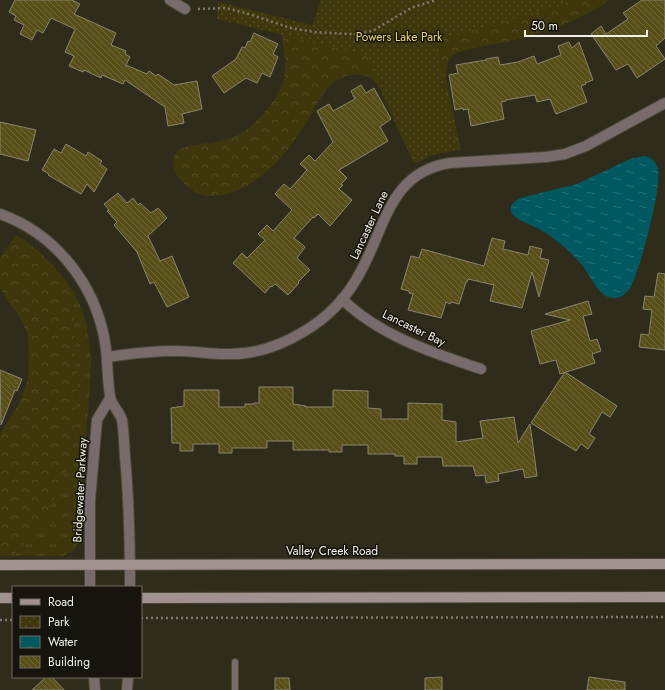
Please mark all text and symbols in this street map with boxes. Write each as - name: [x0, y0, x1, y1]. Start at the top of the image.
- scale bar: [525, 12, 647, 38]
- text: 50 m: [531, 17, 558, 35]
- park label: Powers Lake Park: [356, 28, 443, 46]
- street label: Lancaster Lane: [345, 188, 393, 262]
- street label: Lancaster Bay: [379, 305, 449, 351]
- street label: Bridgewater Parkway: [68, 436, 92, 543]
- street label: Valley Creek Road: [286, 542, 378, 560]
- legend: [12, 586, 142, 678]
- text: Road: [48, 593, 74, 611]
- text: Park: [48, 613, 70, 631]
- text: Water: [48, 633, 79, 651]
- text: Building: [48, 653, 90, 671]

